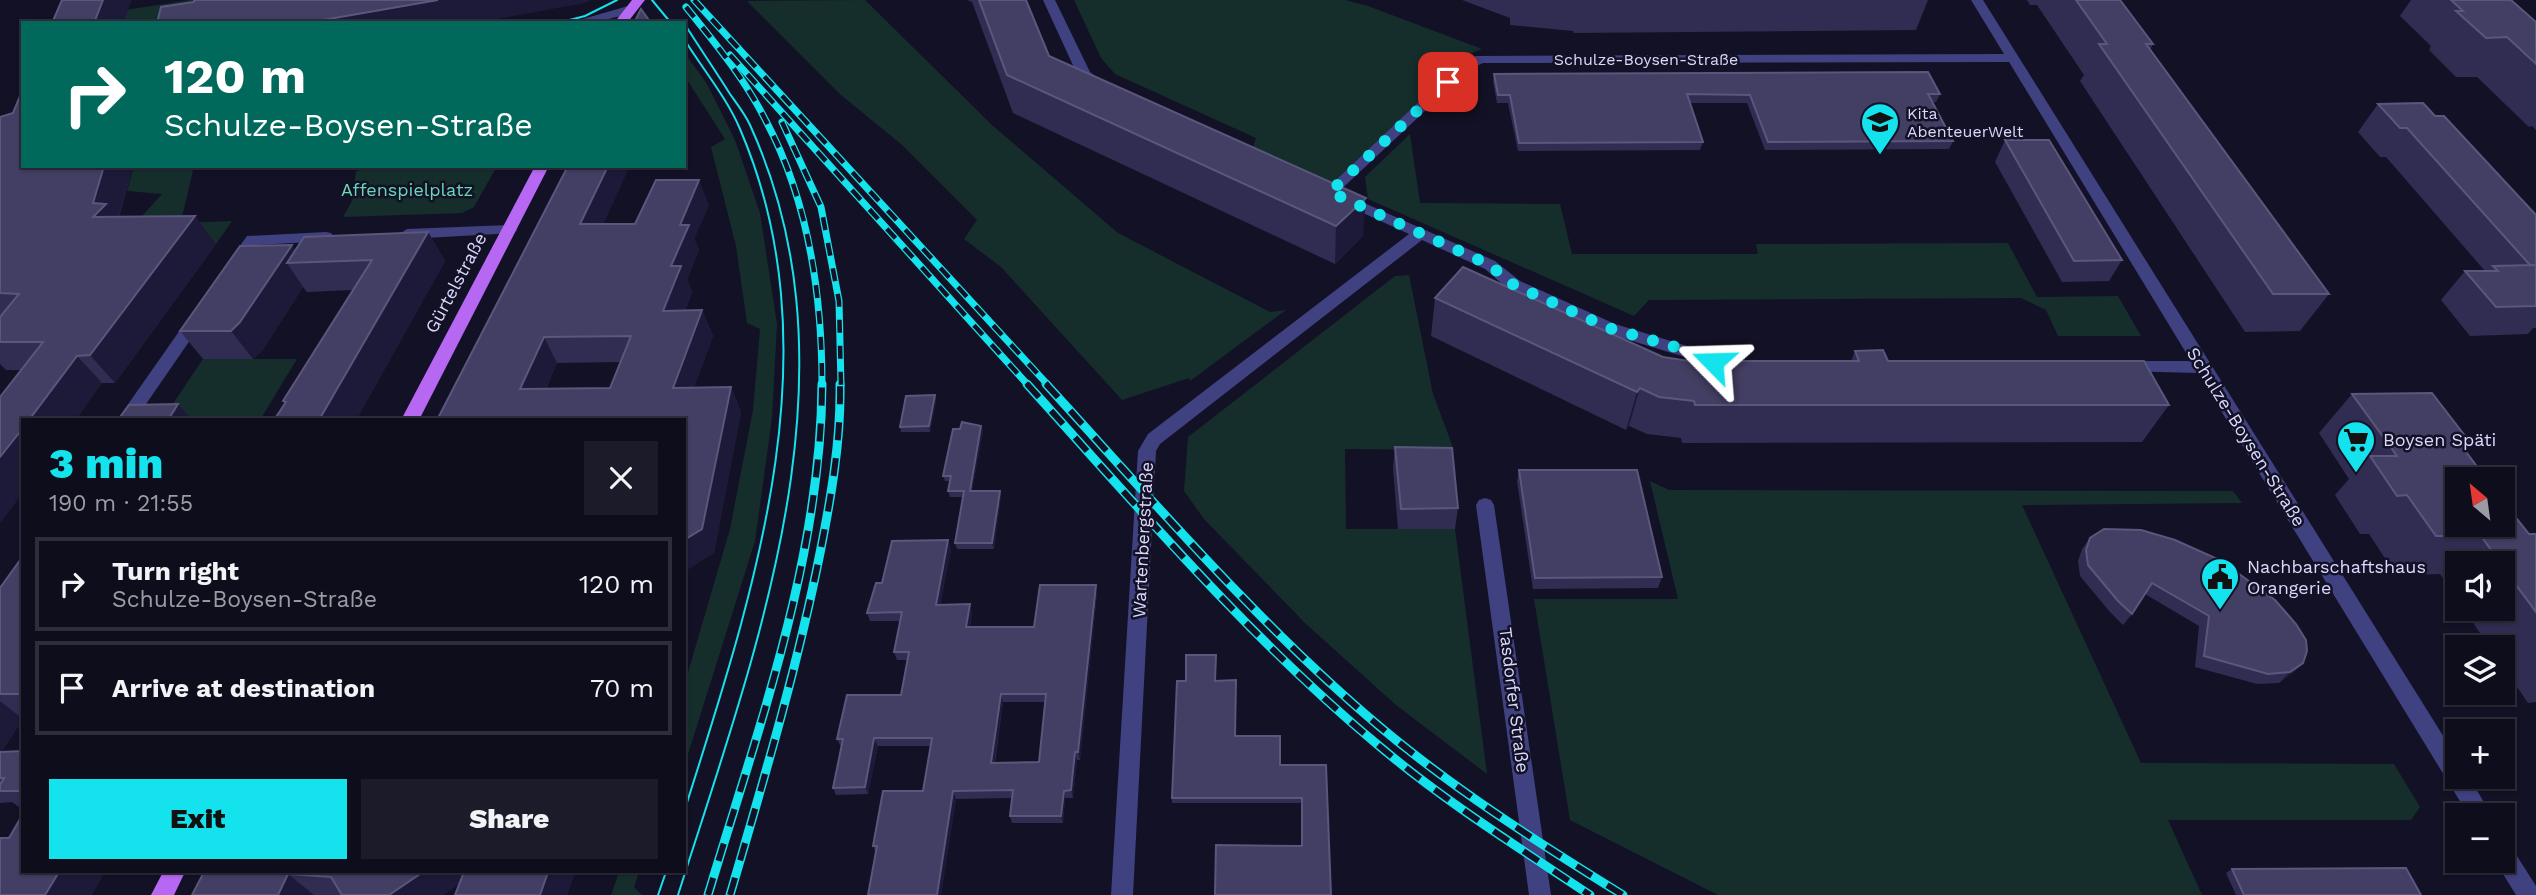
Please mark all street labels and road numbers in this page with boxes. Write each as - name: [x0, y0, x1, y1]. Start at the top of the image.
- street label: Schulze-Boysen-Straße: [1554, 50, 1738, 69]
- street label: Gürtelstraße: [420, 229, 491, 336]
- street label: Schulze-Boysen-Straße: [2183, 343, 2310, 530]
- street label: Wartenbergstraße: [1128, 461, 1157, 619]
- street label: Tasdorfer Straße: [1495, 626, 1534, 774]

